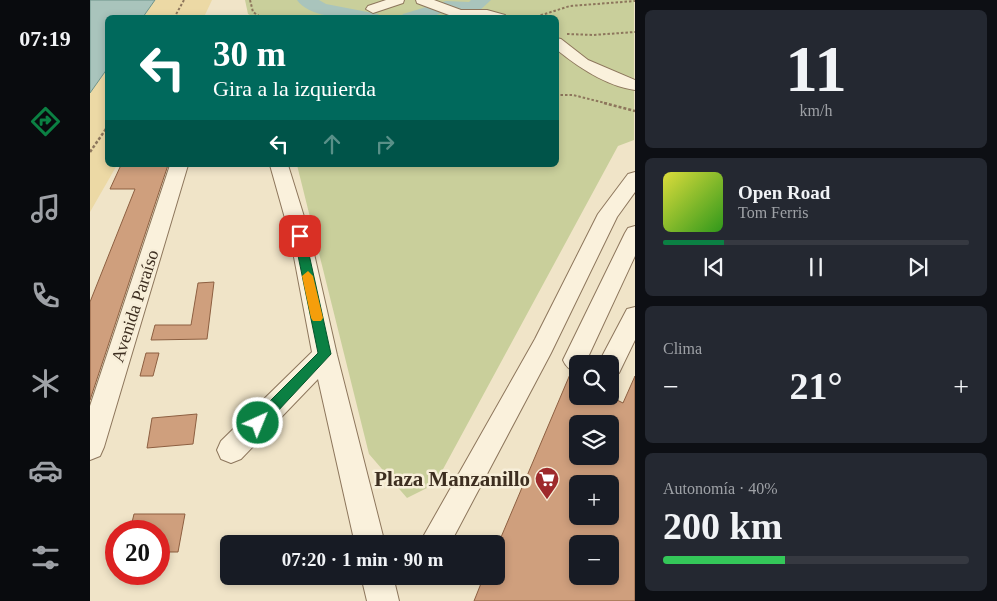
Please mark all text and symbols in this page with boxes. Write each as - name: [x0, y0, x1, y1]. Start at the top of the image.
- text: 07:19: [19, 26, 71, 51]
- text: 11: [785, 33, 847, 105]
- icon: left: [130, 35, 195, 100]
- text: 30 m: [213, 35, 286, 74]
- text: Gira a la izquierda: [213, 76, 376, 101]
- text: km/h: [800, 102, 832, 119]
- icon: directions: [28, 104, 63, 139]
- icon: left: [265, 130, 293, 158]
- icon: ahead: [318, 130, 346, 158]
- icon: right: [371, 130, 399, 158]
- text: Open Road: [738, 182, 830, 203]
- icon: music: [28, 191, 63, 226]
- text: Tom Ferris: [738, 204, 808, 221]
- pin: [279, 215, 321, 257]
- icon: arrive: [286, 222, 314, 250]
- street label: Avenida Paraíso: [107, 247, 163, 365]
- icon: previous: [700, 253, 728, 281]
- icon: pause: [802, 253, 830, 281]
- icon: next: [904, 253, 932, 281]
- icon: phone: [28, 278, 63, 313]
- text: Clima: [663, 340, 702, 357]
- map controls: [569, 355, 619, 585]
- button: search: [569, 355, 619, 405]
- text: 21°: [789, 365, 843, 407]
- icon: climate: [28, 366, 63, 401]
- text: −: [663, 371, 679, 402]
- text: +: [953, 371, 969, 402]
- position arrow: [231, 396, 283, 448]
- button: layers: [569, 415, 619, 465]
- icon: car: [28, 453, 63, 488]
- supermarket icon: Plaza Manzanillo: [534, 466, 560, 500]
- place label: Plaza Manzanillo: [374, 467, 530, 491]
- button: +: [569, 475, 619, 525]
- text: Autonomía · 40%: [663, 480, 778, 497]
- text: 200 km: [663, 505, 782, 547]
- speed limit sign: 20: [105, 520, 170, 585]
- button: −: [569, 535, 619, 585]
- icon: filters: [28, 540, 63, 575]
- text: 07:20 · 1 min · 90 m: [282, 549, 443, 570]

